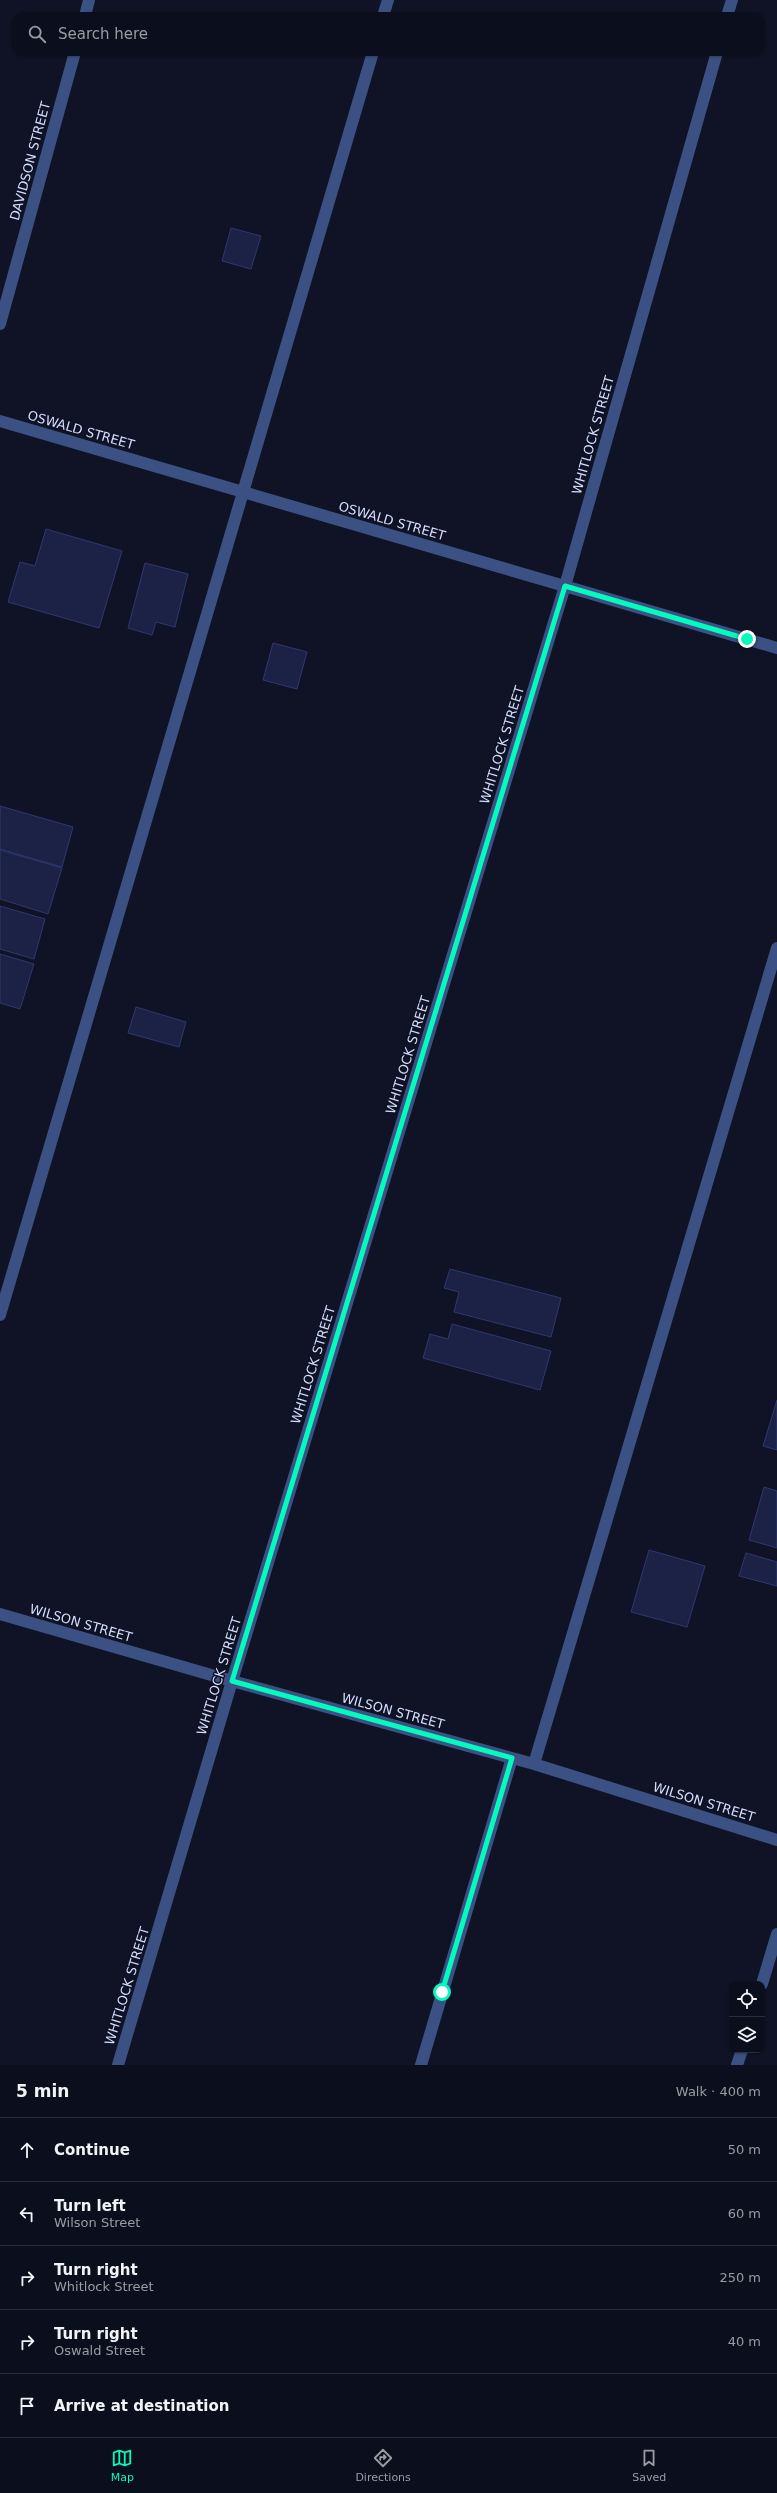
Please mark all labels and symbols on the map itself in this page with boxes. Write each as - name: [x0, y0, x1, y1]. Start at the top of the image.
- street label: DAVIDSON STREET: [7, 100, 53, 222]
- street label: WHITLOCK STREET: [569, 374, 617, 496]
- street label: OSWALD STREET: [26, 408, 136, 452]
- street label: OSWALD STREET: [337, 499, 447, 543]
- route end: [738, 630, 756, 648]
- street label: WHITLOCK STREET: [477, 684, 527, 806]
- street label: WHITLOCK STREET: [383, 994, 433, 1116]
- street label: WHITLOCK STREET: [288, 1304, 338, 1426]
- street label: WILSON STREET: [28, 1601, 134, 1645]
- street label: WHITLOCK STREET: [194, 1615, 244, 1737]
- street label: WILSON STREET: [340, 1690, 446, 1732]
- street label: WILSON STREET: [651, 1779, 757, 1825]
- street label: WHITLOCK STREET: [102, 1925, 152, 2047]
- route start: [433, 1983, 451, 2001]

